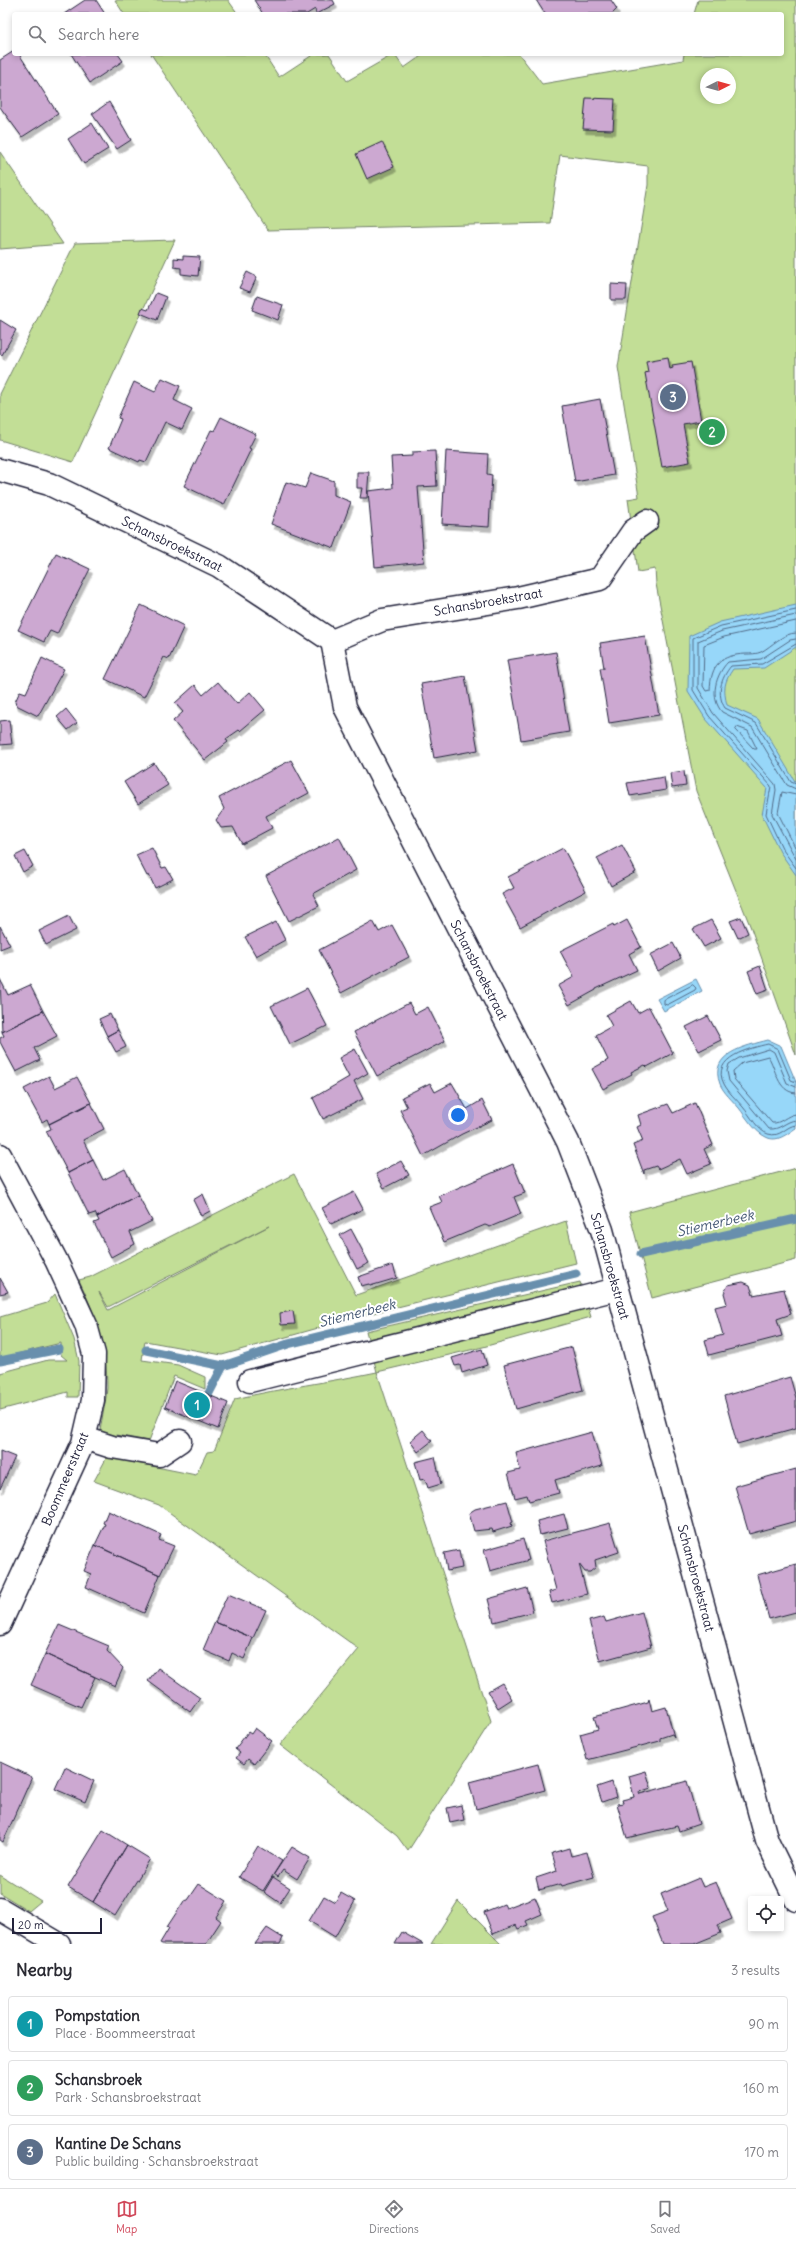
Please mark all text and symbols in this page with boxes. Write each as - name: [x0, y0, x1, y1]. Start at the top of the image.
- search box: [12, 12, 784, 56]
- icon: search: [26, 23, 48, 45]
- text: Search here: [58, 25, 139, 44]
- north arrow: [700, 68, 736, 104]
- pin: 3: [660, 382, 686, 412]
- pin: 2: [699, 417, 725, 447]
- street label: Schansbroekstraat: [119, 512, 226, 576]
- street label: Schansbroekstraat: [432, 584, 544, 620]
- street label: Schansbroekstraat: [446, 917, 512, 1023]
- your location: [448, 1105, 468, 1125]
- water label: Stiemerbeek: [675, 1205, 756, 1241]
- street label: Schansbroekstraat: [587, 1211, 634, 1322]
- water label: Stiemerbeek: [317, 1295, 398, 1331]
- pin: 1: [184, 1390, 210, 1420]
- street label: Boommeerstraat: [38, 1429, 93, 1528]
- street label: Schansbroekstraat: [674, 1523, 719, 1634]
- map controls: [748, 1896, 784, 1932]
- button: locate: [748, 1896, 784, 1932]
- scale bar: [12, 1916, 102, 1935]
- text: 20 m: [18, 1918, 44, 1932]
- text: Nearby: [16, 1959, 72, 1981]
- text: 3 results: [731, 1962, 780, 1979]
- text: Pompstation: [55, 2006, 140, 2025]
- text: 1: [27, 2016, 33, 2033]
- text: 90 m: [748, 2016, 779, 2033]
- text: Place · Boommeerstraat: [55, 2025, 195, 2042]
- text: Schansbroek: [55, 2070, 142, 2089]
- text: 2: [26, 2080, 34, 2097]
- text: 160 m: [743, 2080, 779, 2097]
- text: Park · Schansbroekstraat: [55, 2089, 201, 2106]
- text: Kantine De Schans: [55, 2134, 181, 2153]
- text: 3: [26, 2144, 34, 2161]
- text: 170 m: [744, 2144, 779, 2161]
- text: Public building · Schansbroekstraat: [55, 2153, 258, 2170]
- tab: Map: [116, 2198, 138, 2236]
- tab: Directions: [369, 2198, 419, 2236]
- tab: Saved: [650, 2198, 680, 2236]

